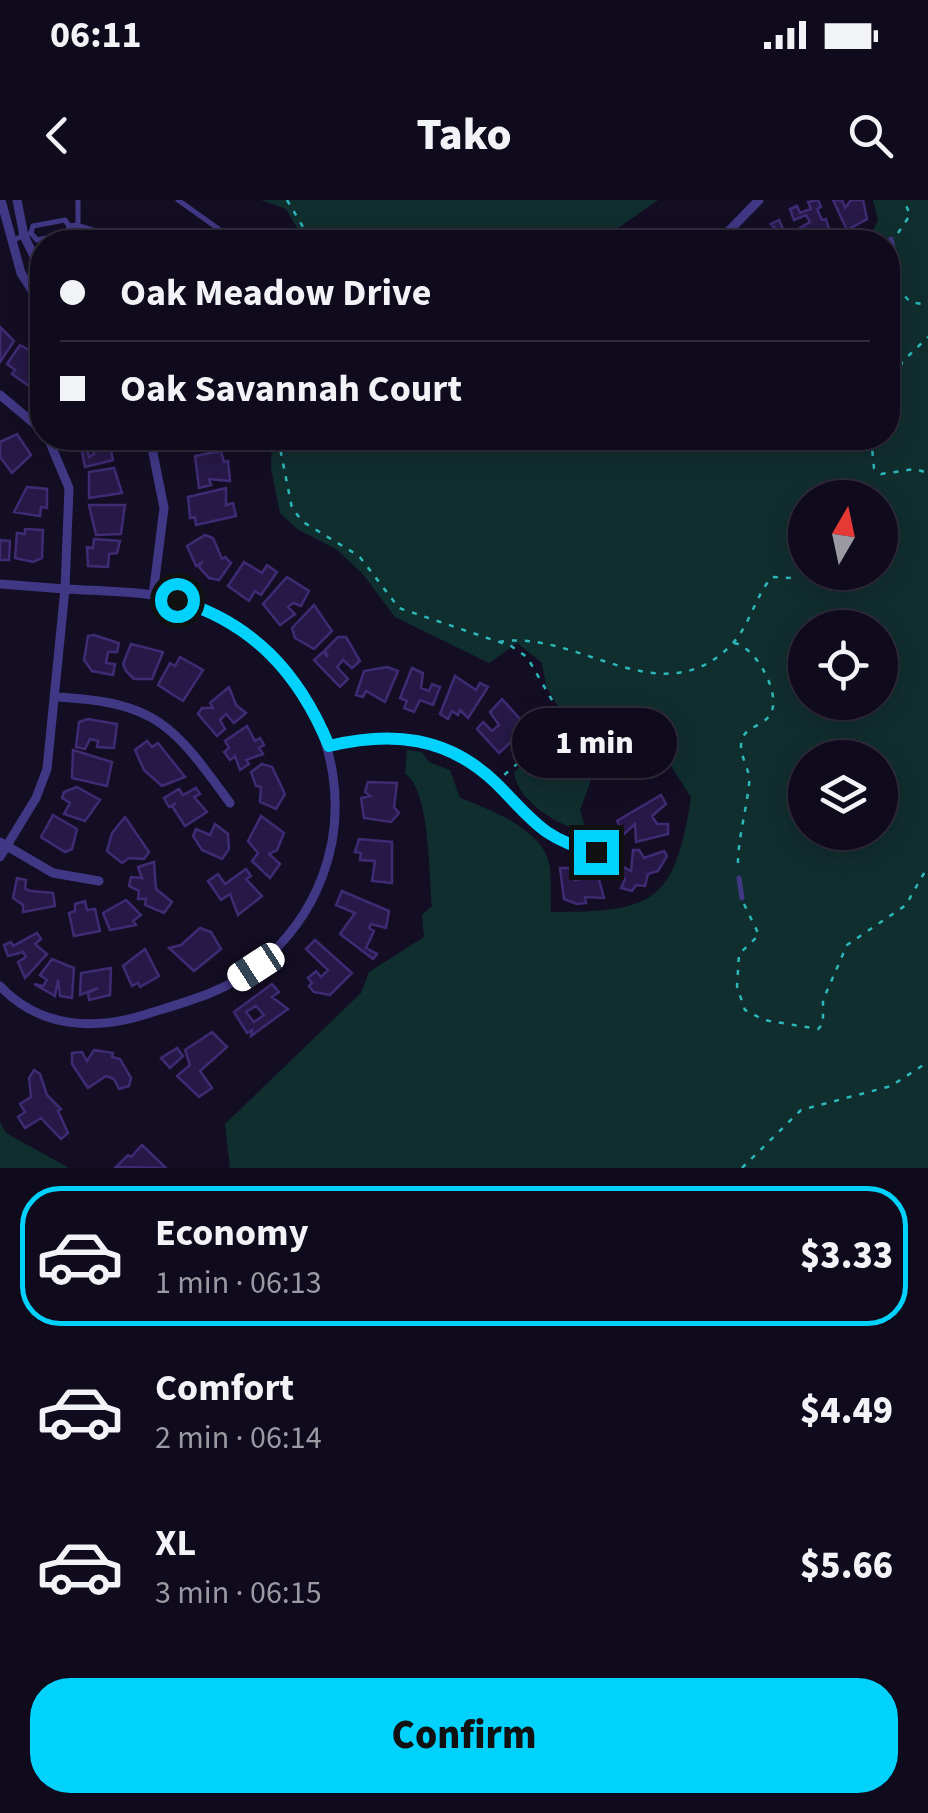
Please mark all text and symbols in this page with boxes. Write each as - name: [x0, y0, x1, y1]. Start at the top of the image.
- text: 06:11: [50, 8, 142, 62]
- text: Tako: [416, 103, 512, 167]
- icon: back: [30, 108, 85, 163]
- icon: search: [843, 108, 898, 163]
- text: Oak Meadow Drive: [120, 266, 431, 320]
- text: Oak Savannah Court: [120, 362, 462, 416]
- north arrow: [788, 480, 898, 590]
- map controls: [788, 480, 898, 850]
- route start: [155, 578, 200, 623]
- button: locate: [788, 610, 898, 720]
- callout: 1 min: [514, 707, 678, 777]
- text: 1 min: [555, 720, 634, 766]
- button: layers: [788, 740, 898, 850]
- route end: [574, 830, 619, 875]
- car: [223, 938, 289, 996]
- text: Economy: [155, 1206, 308, 1260]
- icon: car: [35, 1211, 125, 1301]
- text: $3.33: [800, 1229, 893, 1283]
- text: 1 min · 06:13: [155, 1260, 322, 1306]
- text: Comfort: [155, 1361, 294, 1415]
- icon: car: [35, 1366, 125, 1456]
- text: $4.49: [800, 1384, 893, 1438]
- text: 2 min · 06:14: [155, 1415, 322, 1461]
- text: XL: [155, 1516, 196, 1570]
- icon: car: [35, 1521, 125, 1611]
- text: $5.66: [800, 1539, 893, 1593]
- text: 3 min · 06:15: [155, 1570, 322, 1616]
- button: Confirm: [30, 1678, 898, 1793]

